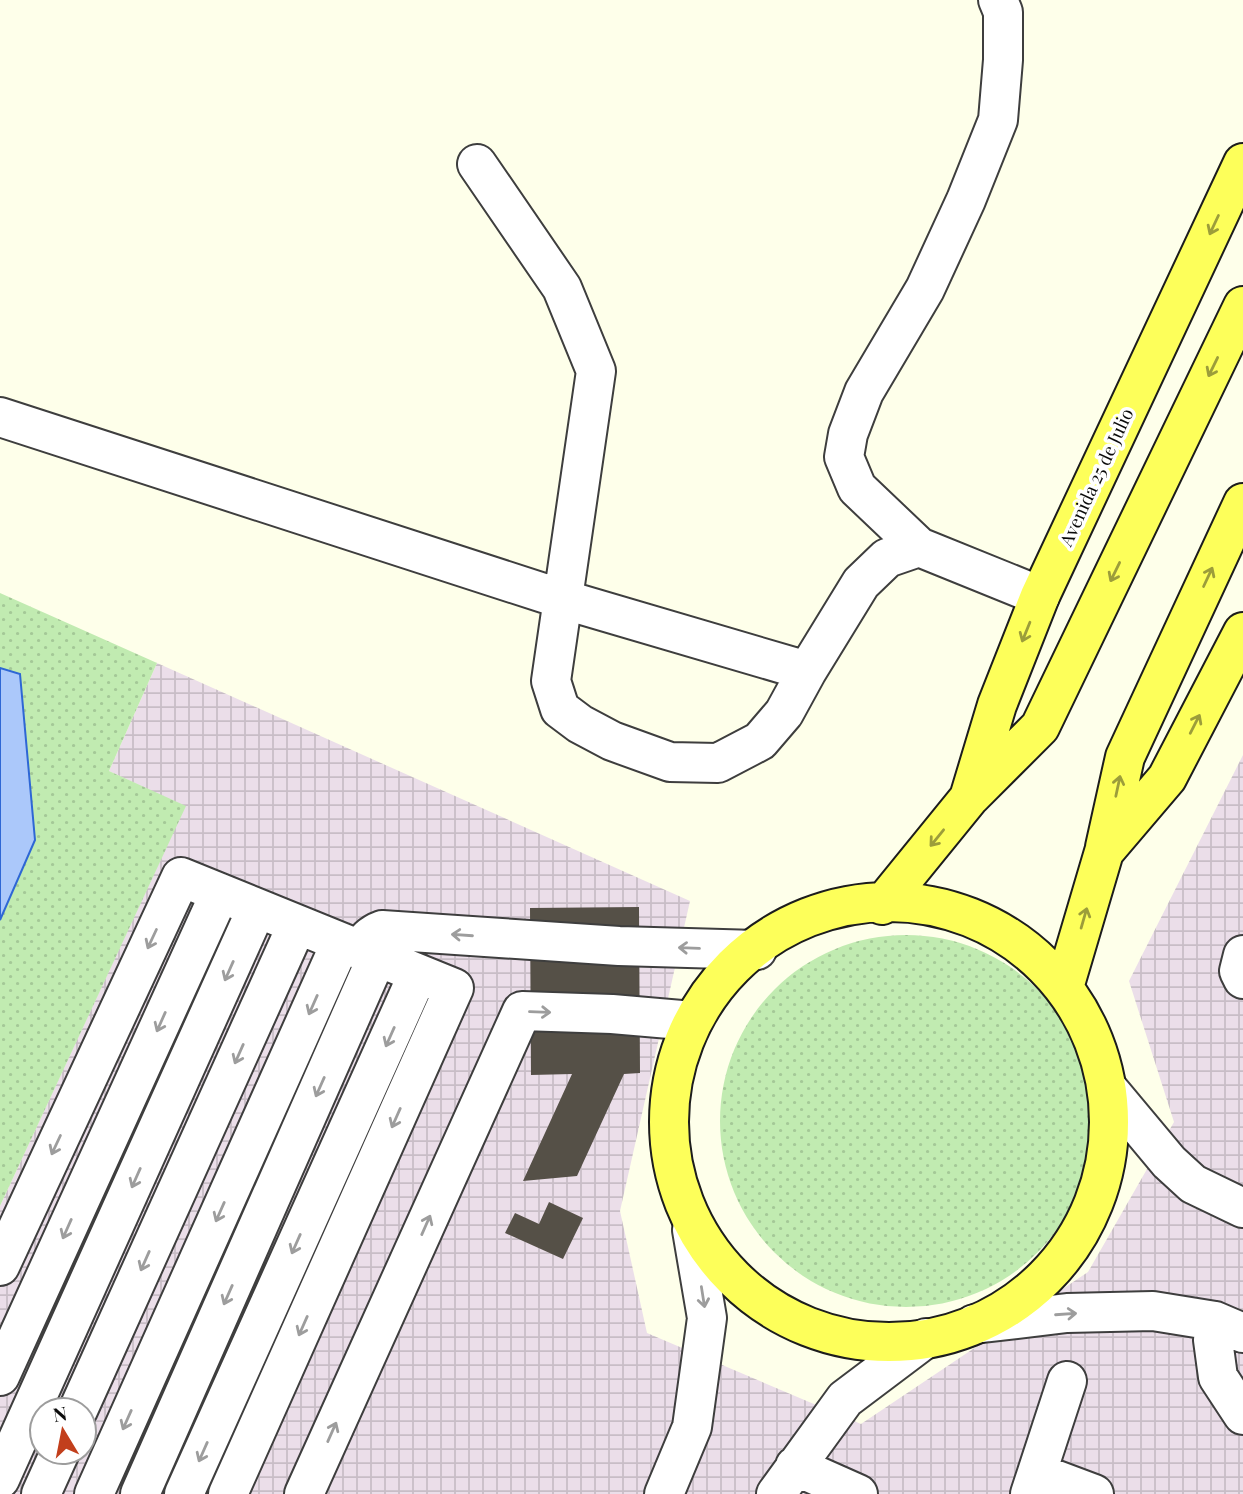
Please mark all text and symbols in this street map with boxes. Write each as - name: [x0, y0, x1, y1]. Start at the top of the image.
- one-way arrow: [1207, 214, 1220, 235]
- one-way arrow: [1206, 356, 1220, 377]
- street label: Avenida 25 de Julio: [1053, 404, 1139, 551]
- one-way arrow: [1107, 561, 1121, 582]
- one-way arrow: [1203, 567, 1216, 588]
- one-way arrow: [1018, 620, 1031, 642]
- one-way arrow: [1189, 714, 1203, 735]
- one-way arrow: [1112, 775, 1126, 798]
- one-way arrow: [929, 828, 944, 846]
- one-way arrow: [1079, 908, 1092, 930]
- one-way arrow: [145, 928, 158, 949]
- one-way arrow: [451, 929, 474, 942]
- one-way arrow: [678, 941, 701, 954]
- one-way arrow: [222, 959, 235, 981]
- one-way arrow: [306, 994, 319, 1015]
- one-way arrow: [528, 1005, 551, 1019]
- one-way arrow: [154, 1011, 167, 1032]
- one-way arrow: [383, 1025, 396, 1047]
- one-way arrow: [232, 1043, 245, 1064]
- one-way arrow: [313, 1076, 326, 1097]
- one-way arrow: [389, 1107, 402, 1128]
- one-way arrow: [49, 1134, 62, 1155]
- one-way arrow: [129, 1167, 142, 1188]
- one-way arrow: [213, 1201, 226, 1222]
- one-way arrow: [420, 1214, 433, 1236]
- one-way arrow: [60, 1218, 73, 1239]
- one-way arrow: [289, 1233, 302, 1254]
- one-way arrow: [138, 1250, 151, 1272]
- one-way arrow: [221, 1284, 234, 1305]
- one-way arrow: [697, 1285, 710, 1308]
- one-way arrow: [1054, 1307, 1077, 1320]
- one-way arrow: [296, 1315, 309, 1336]
- north arrow: [28, 1396, 98, 1466]
- text: N: [51, 1399, 69, 1427]
- one-way arrow: [120, 1409, 133, 1430]
- one-way arrow: [326, 1422, 339, 1443]
- one-way arrow: [196, 1440, 209, 1462]

